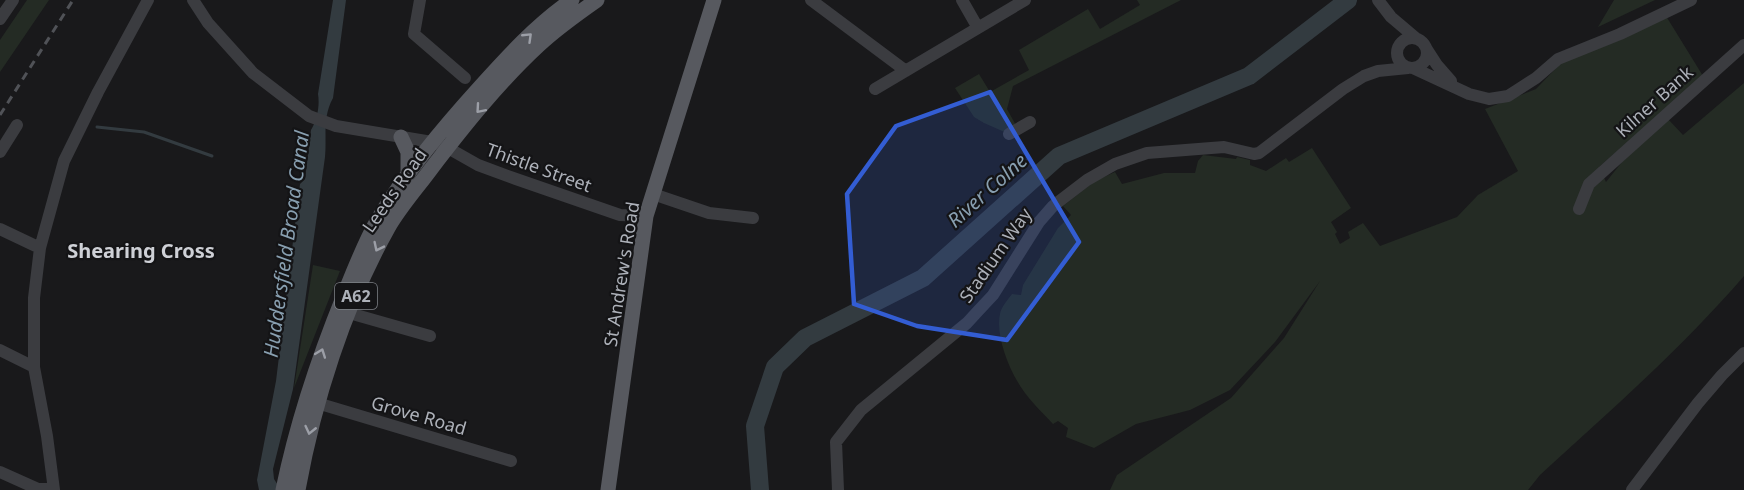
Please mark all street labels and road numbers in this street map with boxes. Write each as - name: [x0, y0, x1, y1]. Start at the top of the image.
- street label: Kilner Bank: [1610, 60, 1698, 142]
- street label: Thistle Street: [483, 137, 596, 197]
- street label: Leeds Road: [356, 143, 432, 237]
- street label: St Andrew's Road: [598, 200, 644, 348]
- street label: Stadium Way: [953, 202, 1037, 307]
- road number: A62: [335, 283, 377, 309]
- street label: Grove Road: [369, 390, 469, 440]

